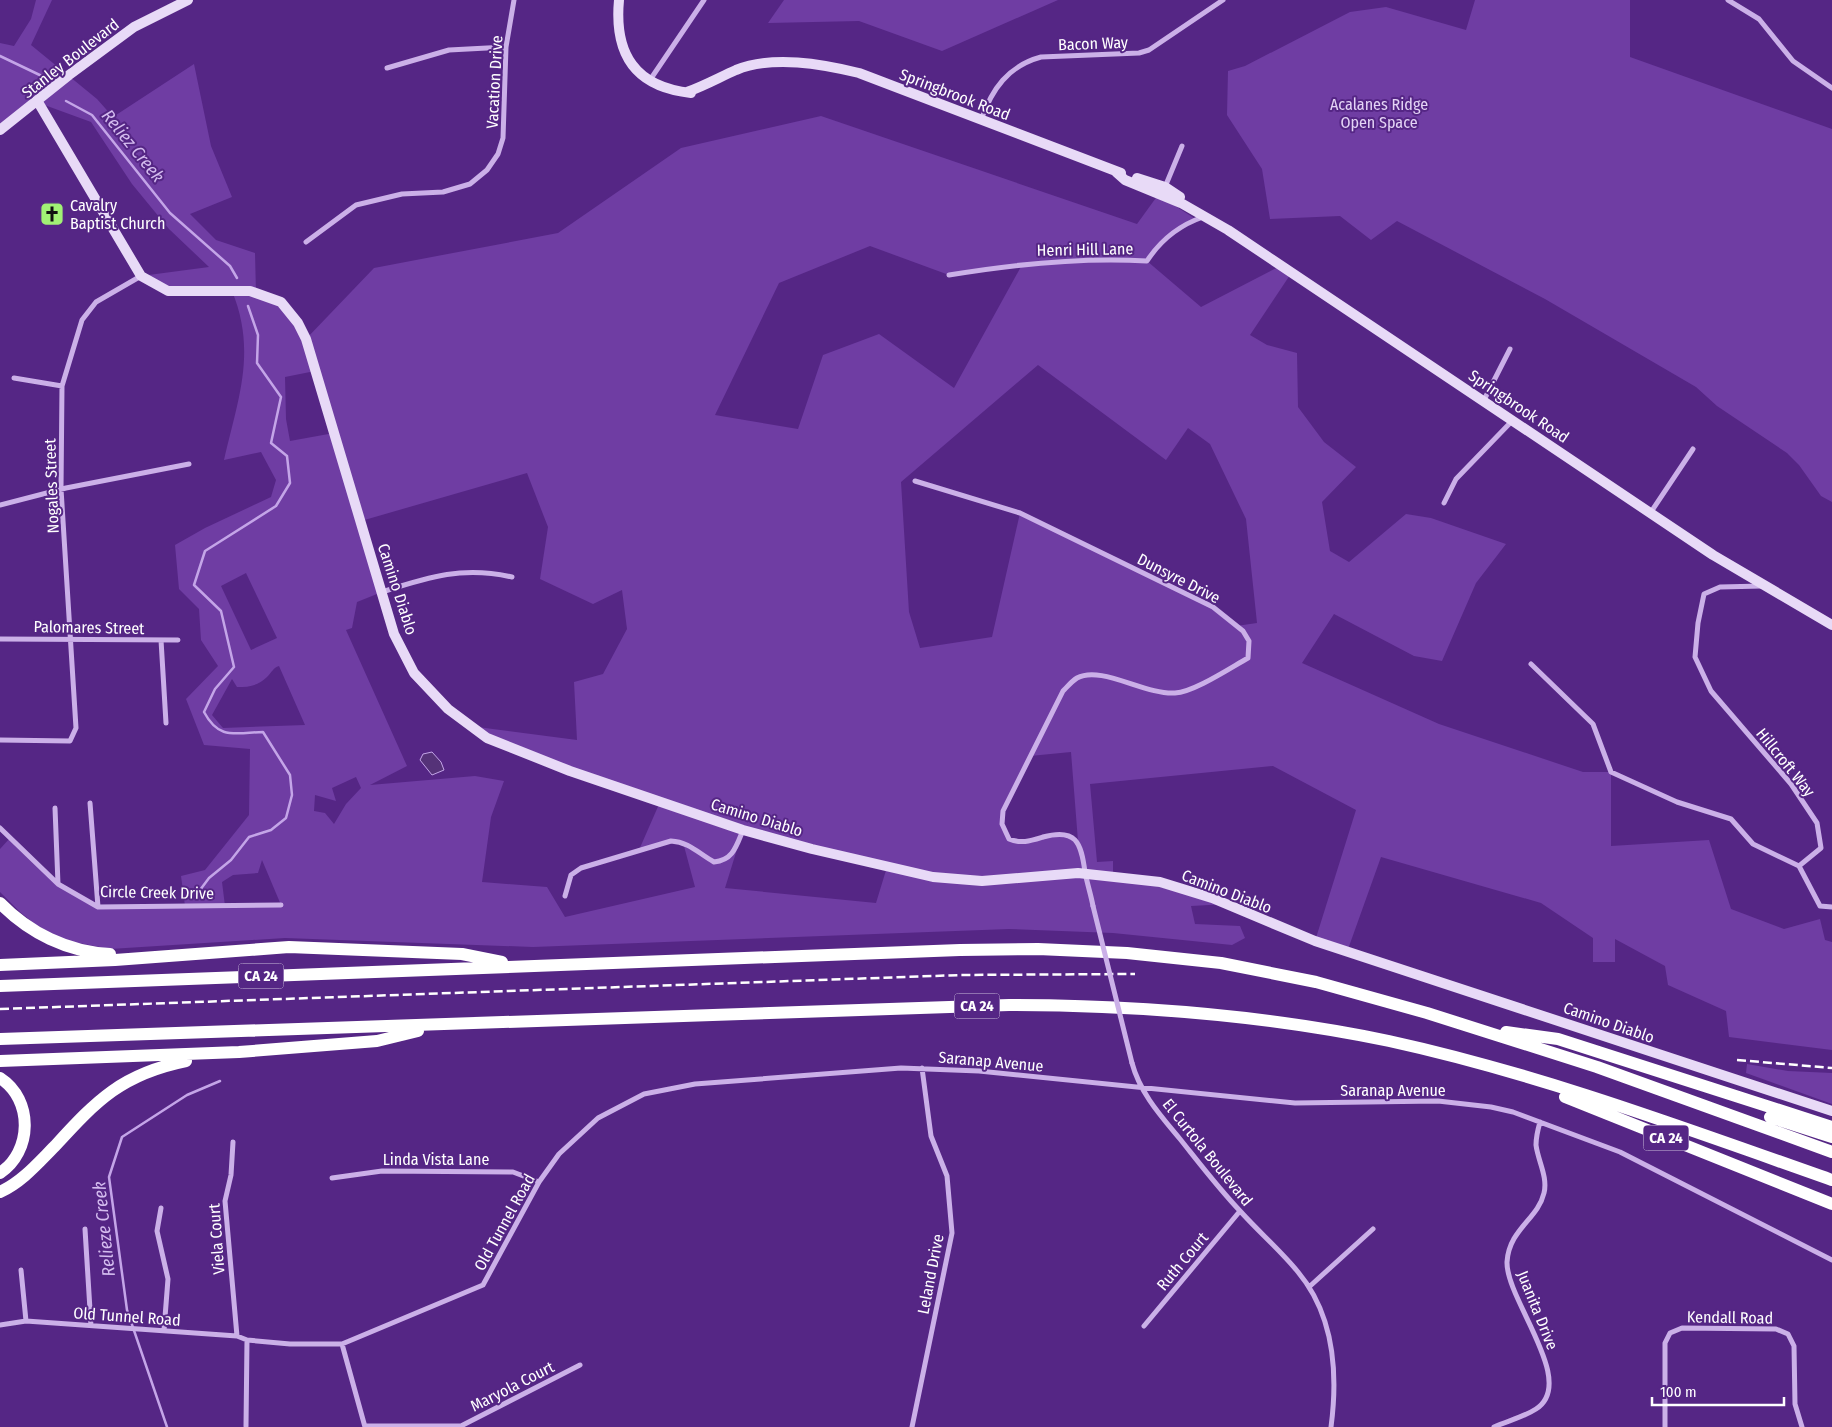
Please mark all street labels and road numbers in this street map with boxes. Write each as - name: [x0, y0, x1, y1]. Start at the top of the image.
- street label: Stanley Boulevard: [18, 15, 123, 102]
- street label: Bacon Way: [1058, 33, 1129, 54]
- street label: Vacation Drive: [483, 35, 506, 129]
- street label: Springbrook Road: [897, 65, 1013, 124]
- street label: Henri Hill Lane: [1037, 239, 1134, 260]
- street label: Springbrook Road: [1465, 366, 1572, 447]
- street label: Nogales Street: [40, 437, 63, 534]
- street label: Camino Diablo: [374, 541, 421, 637]
- street label: Dunsyre Drive: [1134, 549, 1223, 607]
- street label: Palomares Street: [33, 617, 145, 638]
- street label: Hillcroft Way: [1752, 724, 1820, 801]
- street label: Camino Diablo: [709, 795, 805, 840]
- street label: Camino Diablo: [1179, 866, 1275, 917]
- street label: Circle Creek Drive: [100, 882, 214, 903]
- road number: CA 24: [238, 964, 284, 988]
- road number: CA 24: [954, 994, 1000, 1018]
- street label: Camino Diablo: [1561, 998, 1657, 1047]
- street label: Saranap Avenue: [938, 1047, 1044, 1076]
- street label: Saranap Avenue: [1340, 1081, 1446, 1100]
- street label: El Curtola Boulevard: [1159, 1095, 1257, 1210]
- road number: CA 24: [1644, 1126, 1688, 1150]
- street label: Linda Vista Lane: [383, 1150, 489, 1169]
- street label: Old Tunnel Road: [470, 1171, 539, 1274]
- street label: Viela Court: [204, 1202, 228, 1275]
- street label: Ruth Court: [1153, 1228, 1213, 1294]
- street label: Leland Drive: [913, 1232, 948, 1316]
- street label: Juanita Drive: [1513, 1268, 1562, 1353]
- street label: Old Tunnel Road: [73, 1303, 181, 1330]
- street label: Kendall Road: [1687, 1307, 1773, 1328]
- street label: Maryola Court: [467, 1357, 558, 1416]

